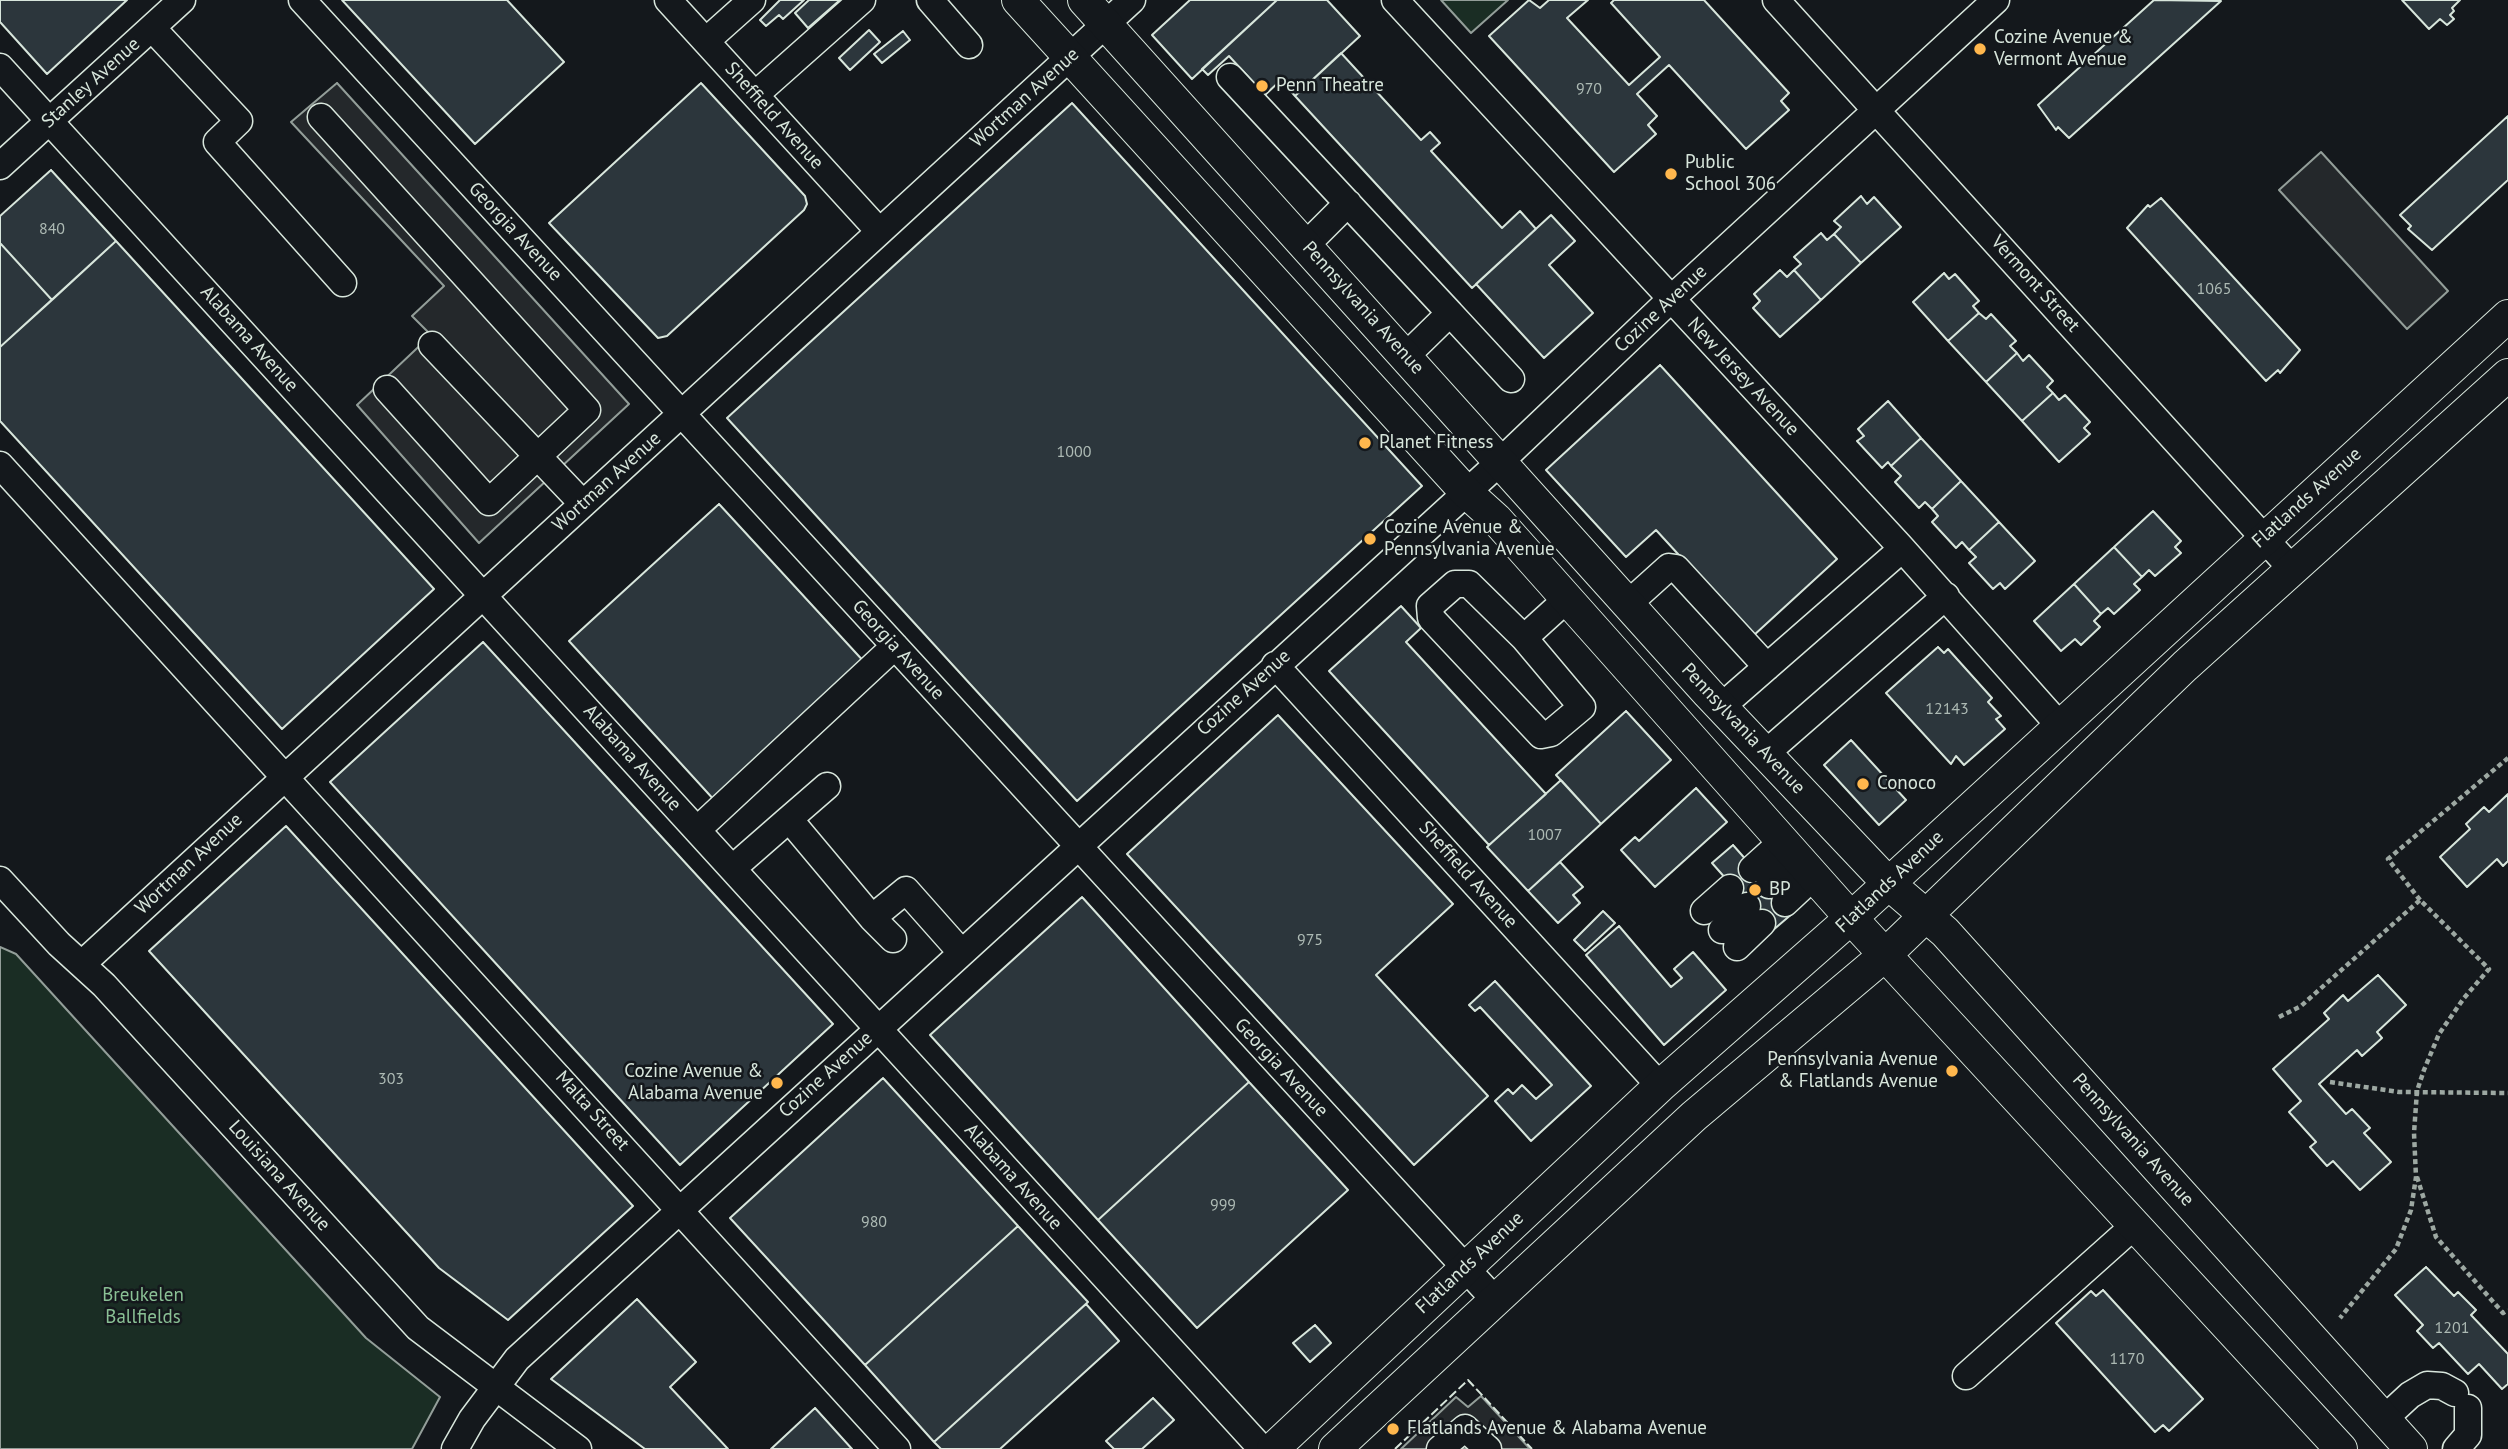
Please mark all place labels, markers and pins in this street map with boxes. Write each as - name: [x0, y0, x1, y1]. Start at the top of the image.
- place label: Cozine Avenue & Vermont Avenue: [1994, 27, 2133, 71]
- marker: Cozine Avenue & Vermont Avenue: [1972, 41, 1988, 57]
- place label: Penn Theatre: [1276, 75, 1384, 97]
- marker: Penn Theatre: [1254, 78, 1270, 94]
- place label: Public School 306: [1685, 152, 1776, 196]
- marker: Public School 306: [1663, 166, 1679, 182]
- place label: Planet Fitness: [1379, 432, 1494, 454]
- marker: Planet Fitness: [1357, 435, 1373, 451]
- place label: Cozine Avenue & Pennsylvania Avenue: [1384, 517, 1555, 561]
- marker: Cozine Avenue & Pennsylvania Avenue: [1362, 531, 1378, 547]
- place label: Conoco: [1877, 773, 1936, 795]
- marker: Conoco: [1855, 776, 1871, 792]
- place label: BP: [1769, 879, 1791, 901]
- marker: BP: [1747, 882, 1763, 898]
- place label: Pennsylvania Avenue & Flatlands Avenue: [1767, 1049, 1938, 1093]
- place label: Cozine Avenue & Alabama Avenue: [624, 1061, 763, 1105]
- marker: Pennsylvania Avenue & Flatlands Avenue: [1944, 1063, 1960, 1079]
- marker: Cozine Avenue & Alabama Avenue: [769, 1075, 785, 1091]
- place label: Flatlands Avenue & Alabama Avenue: [1407, 1418, 1707, 1440]
- marker: Flatlands Avenue & Alabama Avenue: [1385, 1421, 1401, 1437]

